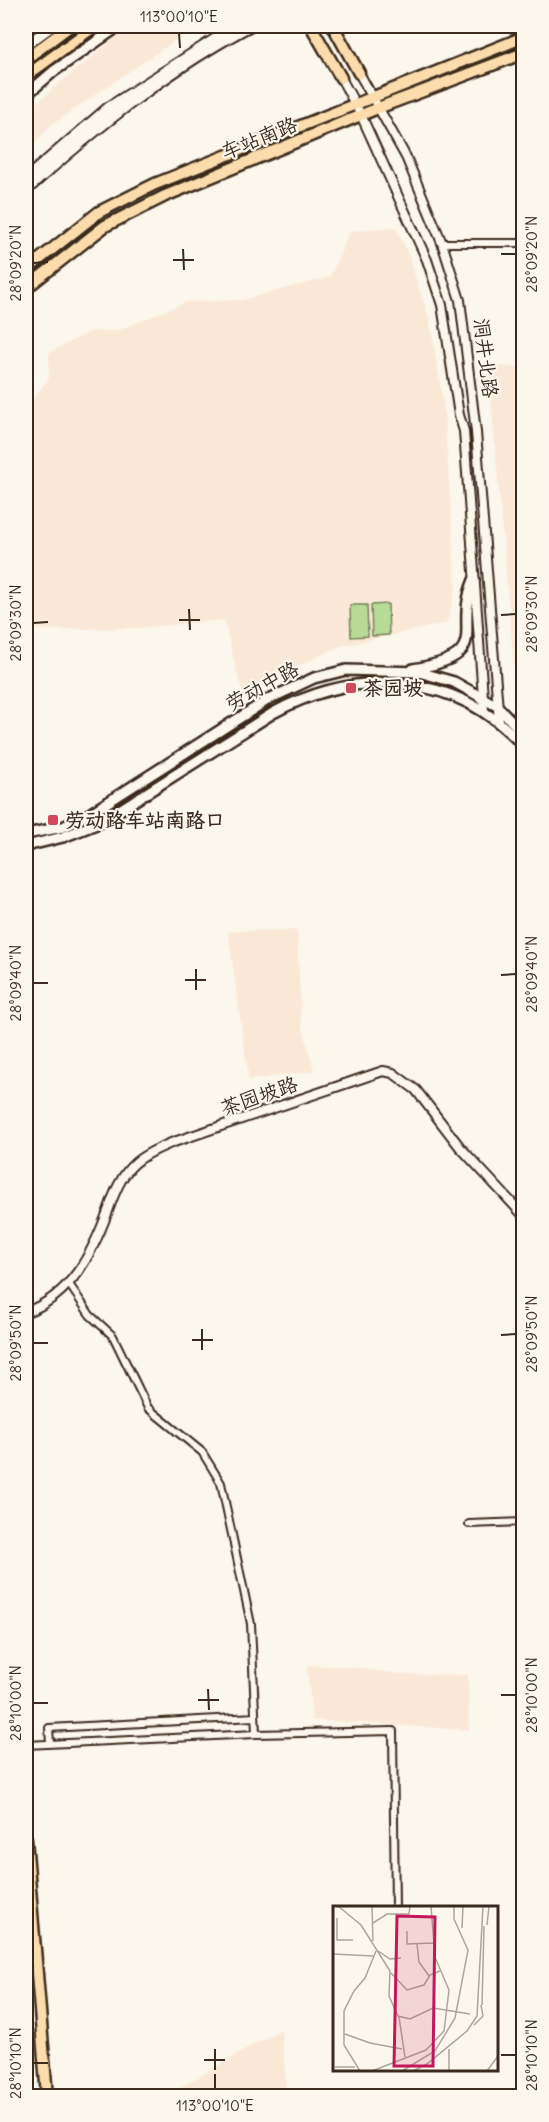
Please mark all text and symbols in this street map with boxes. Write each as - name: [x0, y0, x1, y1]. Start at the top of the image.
- text: 113°00'10"E: [140, 7, 218, 26]
- street label: 车站南路: [217, 111, 302, 164]
- text: 28°09'20"N: [522, 216, 541, 292]
- text: 28°09'20"N: [6, 225, 25, 301]
- street label: 洞井北路: [469, 317, 504, 400]
- text: 28°09'30"N: [522, 575, 541, 653]
- text: 28°09'30"N: [6, 584, 25, 662]
- street label: 劳动中路: [221, 655, 304, 716]
- place label: 茶园坡: [363, 675, 423, 700]
- marker: 茶园坡: [344, 681, 358, 695]
- place label: 劳动路车站南路口: [65, 807, 225, 832]
- marker: 劳动路车站南路口: [46, 813, 60, 827]
- text: 28°09'40"N: [522, 936, 541, 1012]
- text: 28°09'40"N: [6, 945, 25, 1021]
- street label: 茶园坡路: [217, 1070, 302, 1120]
- text: 28°09'50"N: [522, 1295, 541, 1373]
- text: 28°09'50"N: [6, 1304, 25, 1382]
- text: 28°10'00"N: [522, 1657, 541, 1733]
- text: 28°10'00"N: [6, 1665, 25, 1741]
- inset map: [333, 1906, 498, 2071]
- text: 28°10'10"N: [522, 2019, 541, 2091]
- text: 28°10'10"N: [6, 2027, 25, 2099]
- text: 113°00'10"E: [176, 2096, 254, 2115]

